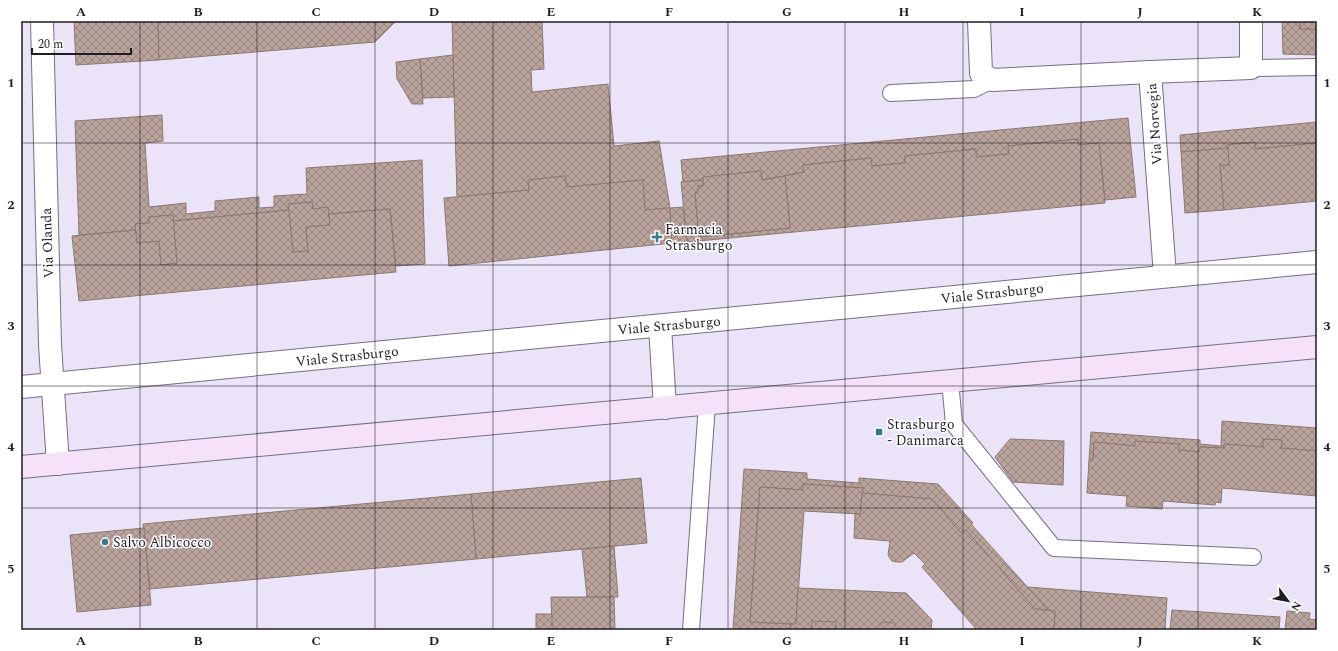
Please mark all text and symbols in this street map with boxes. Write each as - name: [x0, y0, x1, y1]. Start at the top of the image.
- text: A: [76, 2, 86, 22]
- text: B: [193, 2, 203, 22]
- text: C: [311, 2, 321, 22]
- text: D: [429, 2, 439, 22]
- text: E: [547, 2, 556, 22]
- text: F: [665, 2, 673, 22]
- text: G: [782, 2, 792, 22]
- text: H: [899, 2, 910, 22]
- text: I: [1019, 2, 1025, 22]
- text: J: [1137, 2, 1143, 22]
- text: K: [1252, 2, 1262, 22]
- scale bar: [32, 30, 131, 56]
- text: 20 m: [38, 35, 63, 54]
- text: 1: [7, 73, 15, 93]
- text: 1: [1323, 73, 1331, 93]
- street label: Via Norvegia: [1141, 82, 1168, 165]
- text: 2: [7, 195, 15, 215]
- text: 2: [1323, 195, 1331, 215]
- street label: Via Olanda: [36, 207, 59, 278]
- place label: Farmacia Strasburgo: [665, 219, 732, 256]
- marker: Farmacia Strasburgo: [652, 232, 662, 242]
- street label: Viale Strasburgo: [940, 278, 1045, 309]
- street label: Viale Strasburgo: [617, 311, 721, 340]
- text: 3: [7, 316, 15, 336]
- text: 3: [1323, 316, 1331, 336]
- street label: Viale Strasburgo: [295, 341, 400, 372]
- place label: Strasburgo - Danimarca: [887, 414, 964, 451]
- marker: Strasburgo - Danimarca: [874, 427, 884, 437]
- text: 4: [7, 437, 15, 457]
- text: 4: [1323, 437, 1331, 457]
- place label: Salvo Albicocco: [113, 532, 211, 553]
- marker: Salvo Albicocco: [100, 537, 110, 547]
- text: 5: [7, 559, 15, 579]
- text: 5: [1323, 559, 1331, 579]
- north arrow: [1268, 581, 1308, 621]
- text: N: [1286, 598, 1306, 614]
- text: A: [76, 631, 86, 651]
- text: B: [193, 631, 203, 651]
- text: C: [311, 631, 321, 651]
- text: D: [429, 631, 439, 651]
- text: E: [547, 631, 556, 651]
- text: F: [665, 631, 673, 651]
- text: G: [782, 631, 792, 651]
- text: H: [899, 631, 910, 651]
- text: I: [1019, 631, 1025, 651]
- text: J: [1137, 631, 1143, 651]
- text: K: [1252, 631, 1262, 651]

